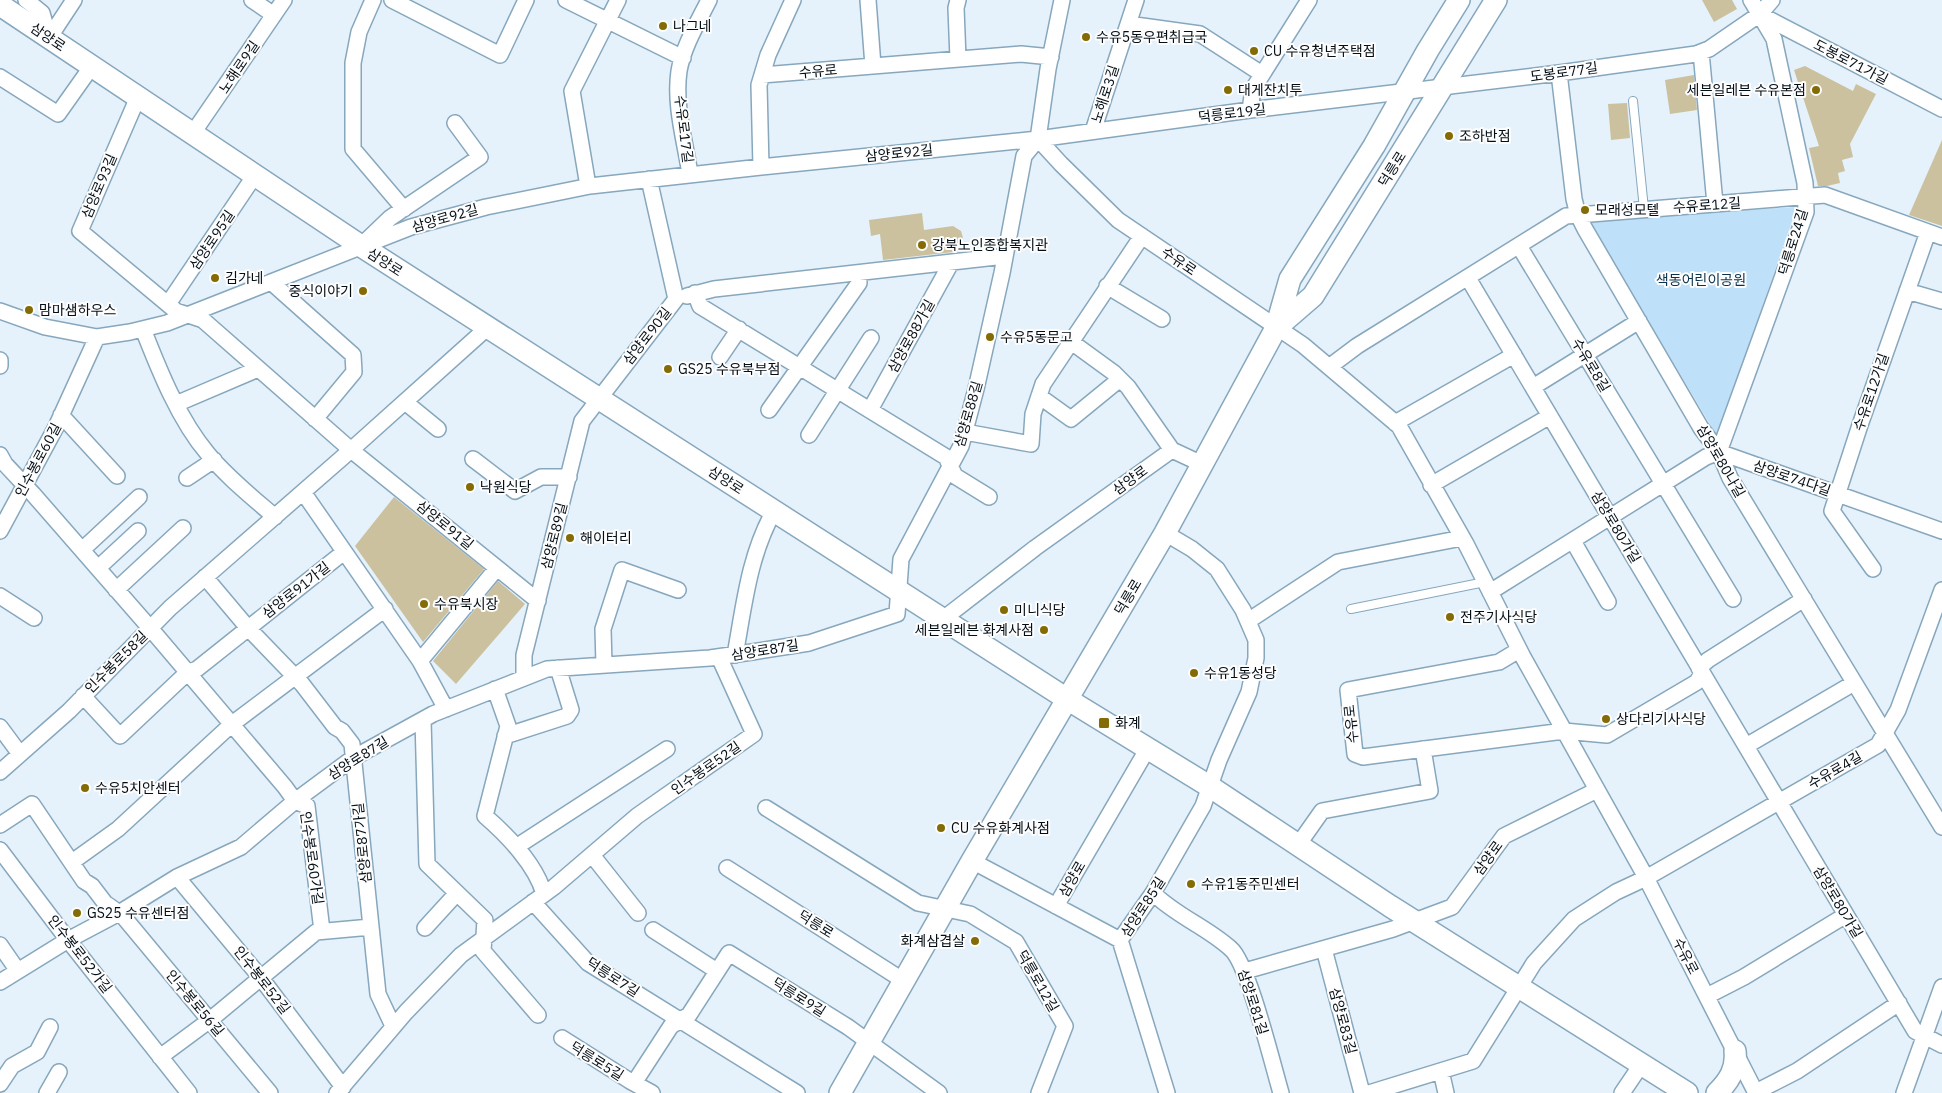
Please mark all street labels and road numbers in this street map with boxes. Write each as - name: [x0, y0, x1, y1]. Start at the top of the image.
- street label: 삼양로: [27, 19, 69, 55]
- street label: 도봉로71가길: [1811, 36, 1891, 88]
- street label: 노해로9길: [215, 37, 263, 97]
- street label: 도봉로77길: [1529, 58, 1599, 86]
- street label: 수유로: [798, 60, 838, 82]
- street label: 노해로3길: [1087, 63, 1123, 125]
- street label: 수유로17길: [671, 94, 697, 164]
- street label: 덕릉로19길: [1197, 100, 1267, 126]
- street label: 삼양로92길: [864, 140, 934, 166]
- street label: 덕릉로: [1374, 148, 1410, 190]
- street label: 삼양로93길: [77, 151, 121, 221]
- street label: 수유로12길: [1672, 194, 1742, 216]
- street label: 삼양로92길: [410, 200, 480, 236]
- street label: 삼양로95길: [185, 207, 239, 273]
- street label: 덕릉로24길: [1774, 207, 1812, 277]
- street label: 수유로: [1158, 243, 1200, 279]
- street label: 삼양로: [364, 244, 406, 280]
- street label: 삼양로88가길: [883, 296, 939, 376]
- street label: 삼양로90길: [619, 304, 675, 368]
- street label: 수유로8길: [1568, 335, 1614, 395]
- street label: 수유로12가길: [1849, 351, 1893, 433]
- street label: 삼양로88길: [950, 379, 986, 449]
- street label: 인수봉로60길: [11, 420, 65, 500]
- street label: 삼양로80나길: [1693, 421, 1749, 501]
- street label: 삼양로74다길: [1751, 456, 1833, 500]
- street label: 삼양로: [1109, 461, 1151, 499]
- street label: 삼양로: [705, 462, 747, 498]
- street label: 삼양로80가길: [1587, 488, 1645, 566]
- street label: 삼양로91길: [413, 497, 477, 553]
- street label: 삼양로89길: [537, 501, 571, 571]
- street label: 삼양로91가길: [258, 558, 334, 622]
- street label: 덕릉로: [1110, 576, 1146, 618]
- street label: 인수봉로58길: [81, 627, 151, 697]
- street label: 삼양로87길: [730, 636, 800, 664]
- street label: 수유로: [1340, 704, 1362, 744]
- street label: 삼양로87길: [324, 732, 392, 784]
- street label: 인수봉로52길: [668, 737, 744, 799]
- street label: 수유로4길: [1805, 747, 1865, 793]
- street label: 삼양로87가길: [349, 802, 375, 884]
- street label: 인수봉로60가길: [297, 810, 327, 906]
- street label: 삼양로: [1469, 837, 1507, 879]
- street label: 삼양로: [1055, 858, 1090, 900]
- street label: 삼양로80가길: [1809, 863, 1867, 941]
- street label: 삼양로85길: [1117, 873, 1169, 941]
- street label: 덕릉로: [795, 906, 837, 942]
- street label: 인수봉로52가길: [44, 911, 116, 997]
- street label: 수유로: [1669, 935, 1703, 977]
- street label: 인수봉로52길: [230, 942, 294, 1018]
- street label: 덕릉로12길: [1013, 947, 1063, 1015]
- street label: 덕릉로7길: [583, 953, 643, 1001]
- street label: 인수봉로56길: [162, 966, 228, 1040]
- street label: 삼양로81길: [1234, 967, 1272, 1037]
- street label: 덕릉로9길: [769, 973, 829, 1021]
- street label: 삼양로83길: [1325, 986, 1361, 1056]
- street label: 덕릉로5길: [567, 1037, 627, 1085]

